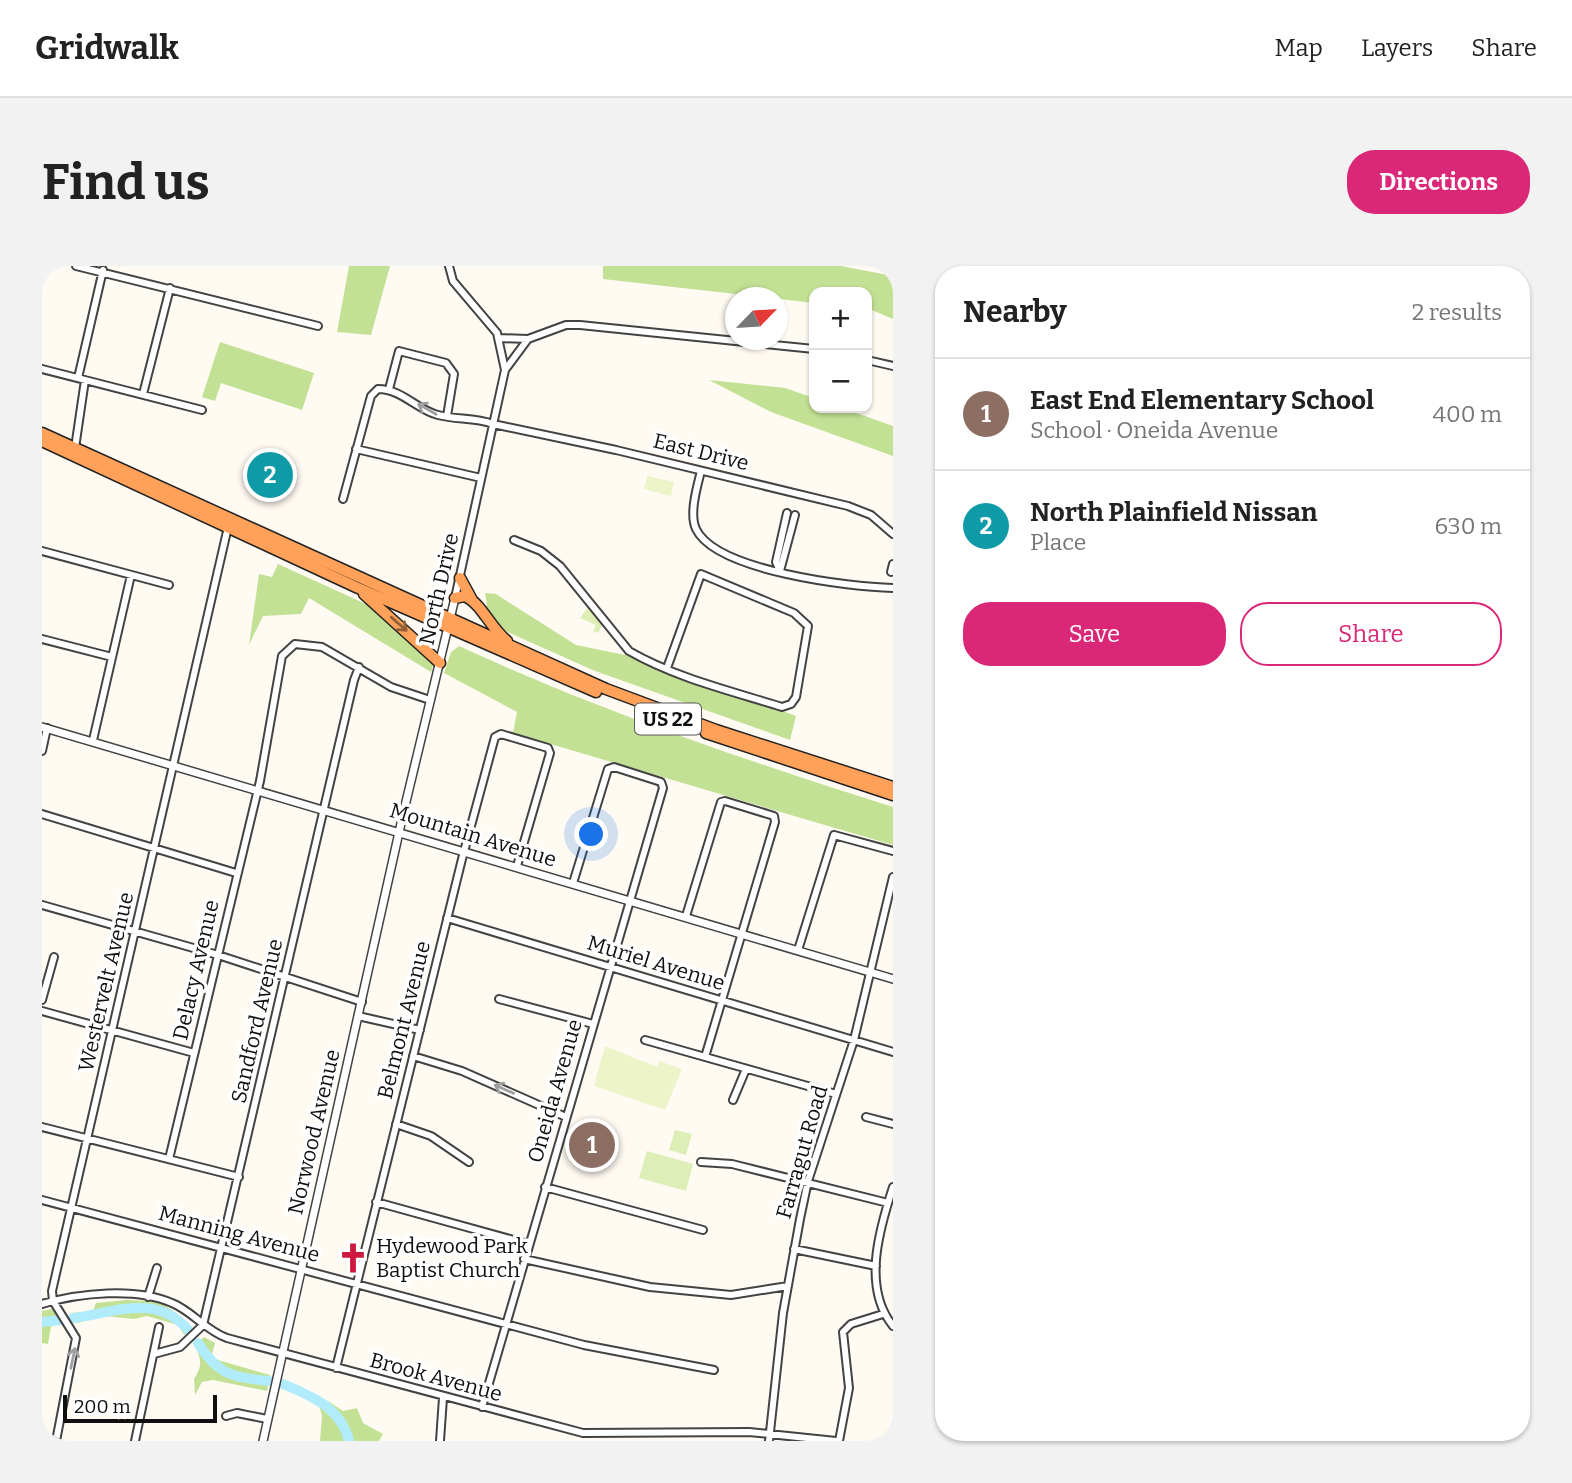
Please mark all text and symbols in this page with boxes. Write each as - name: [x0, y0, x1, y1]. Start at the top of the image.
- text: Gridwalk: [35, 28, 179, 68]
- text: Map: [1275, 34, 1323, 62]
- text: Layers: [1361, 34, 1433, 62]
- text: Share: [1471, 34, 1537, 62]
- button: Directions: [1347, 150, 1530, 214]
- text: Find us: [42, 153, 210, 212]
- north arrow: [725, 287, 788, 350]
- map controls: [809, 287, 872, 413]
- button: +: [809, 287, 872, 350]
- text: Nearby: [963, 294, 1067, 330]
- text: 2 results: [1412, 298, 1502, 326]
- button: −: [809, 350, 872, 413]
- text: East End Elementary School: [1030, 385, 1374, 416]
- text: 1: [981, 400, 991, 428]
- text: 400 m: [1433, 400, 1502, 428]
- one-way arrow: [418, 402, 438, 416]
- text: School · Oneida Avenue: [1030, 416, 1278, 444]
- street label: East Drive: [650, 428, 752, 476]
- pin: 2: [247, 449, 293, 501]
- text: North Plainfield Nissan: [1030, 497, 1318, 528]
- text: 2: [980, 512, 992, 540]
- text: 630 m: [1434, 512, 1502, 540]
- text: Place: [1030, 528, 1086, 556]
- street label: North Drive: [414, 531, 464, 647]
- button: Save: [963, 602, 1226, 666]
- button: Share: [1240, 602, 1502, 666]
- one-way arrow: [389, 616, 407, 632]
- road number: US 22: [635, 703, 701, 734]
- street label: Mountain Avenue: [386, 797, 560, 873]
- your location: [574, 817, 608, 851]
- street label: Westervelt Avenue: [73, 890, 139, 1074]
- street label: Delacy Avenue: [167, 897, 225, 1043]
- street label: Muriel Avenue: [584, 930, 728, 996]
- street label: Sandford Avenue: [225, 936, 289, 1106]
- street label: Belmont Avenue: [372, 938, 436, 1102]
- street label: Oneida Avenue: [522, 1016, 588, 1166]
- street label: Norwood Avenue: [282, 1047, 346, 1217]
- one-way arrow: [493, 1082, 515, 1095]
- street label: Farragut Road: [771, 1082, 833, 1222]
- pin: 1: [569, 1119, 615, 1171]
- street label: Manning Avenue: [156, 1200, 322, 1268]
- place label: Hydewood Park Baptist Church: [376, 1233, 528, 1283]
- church icon: Hydewood Park Baptist Church: [336, 1241, 370, 1275]
- one-way arrow: [66, 1347, 80, 1370]
- street label: Brook Avenue: [367, 1347, 505, 1407]
- scale bar: [63, 1392, 217, 1424]
- text: 200 m: [74, 1395, 131, 1418]

